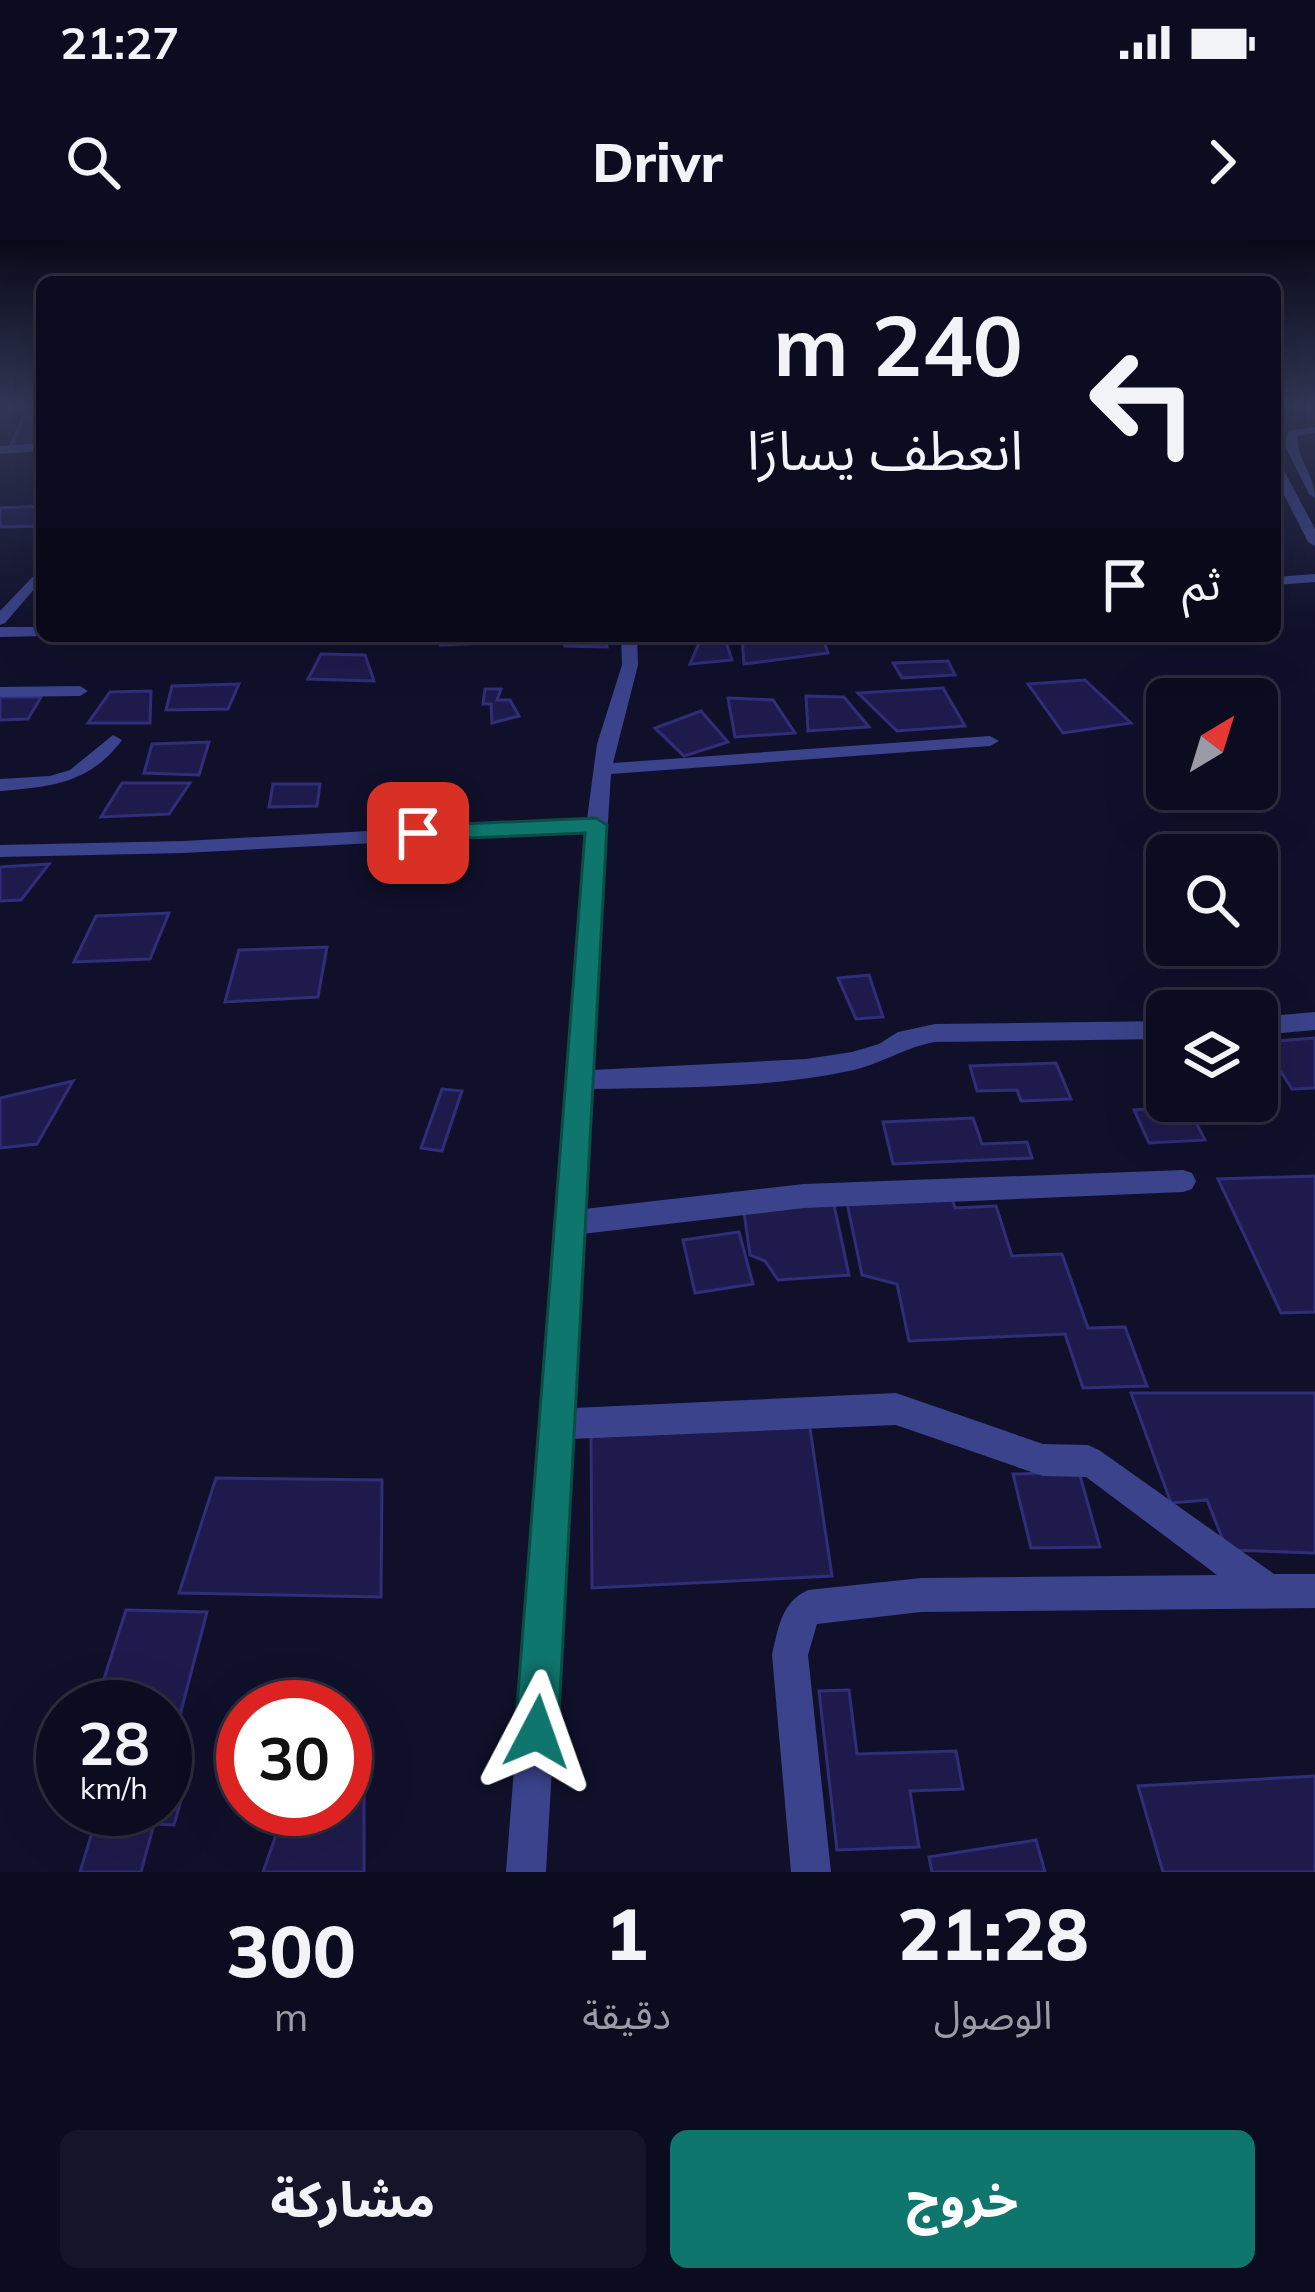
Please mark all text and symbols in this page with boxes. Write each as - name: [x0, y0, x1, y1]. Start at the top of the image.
- text: 21:27: [60, 14, 179, 70]
- text: Drivr: [592, 128, 723, 196]
- icon: search: [60, 129, 126, 195]
- icon: forward: [1189, 129, 1255, 195]
- text: 240 m: [773, 292, 1023, 397]
- icon: left: [1065, 324, 1221, 480]
- text: انعطف يسارًا: [747, 416, 1023, 484]
- icon: arrive: [1092, 552, 1158, 618]
- text: ثم: [1182, 555, 1221, 611]
- north arrow: [1146, 678, 1278, 810]
- map controls: [1146, 678, 1278, 1122]
- pin: [367, 782, 469, 884]
- icon: arrive: [385, 800, 451, 866]
- button: search: [1146, 834, 1278, 966]
- button: layers: [1146, 990, 1278, 1122]
- position arrow: [474, 1669, 600, 1795]
- speed limit sign: 30: [216, 1680, 372, 1836]
- text: 28: [78, 1705, 150, 1780]
- text: km/h: [80, 1769, 148, 1807]
- text: 1: [605, 1888, 648, 1978]
- text: 21:28: [897, 1888, 1089, 1978]
- text: 300: [226, 1905, 356, 1995]
- text: دقيقة: [582, 1990, 671, 2039]
- text: الوصول: [934, 1990, 1052, 2039]
- text: m: [274, 1992, 308, 2041]
- button: مشاركة: [60, 2130, 646, 2268]
- button: خروج: [670, 2130, 1255, 2268]

